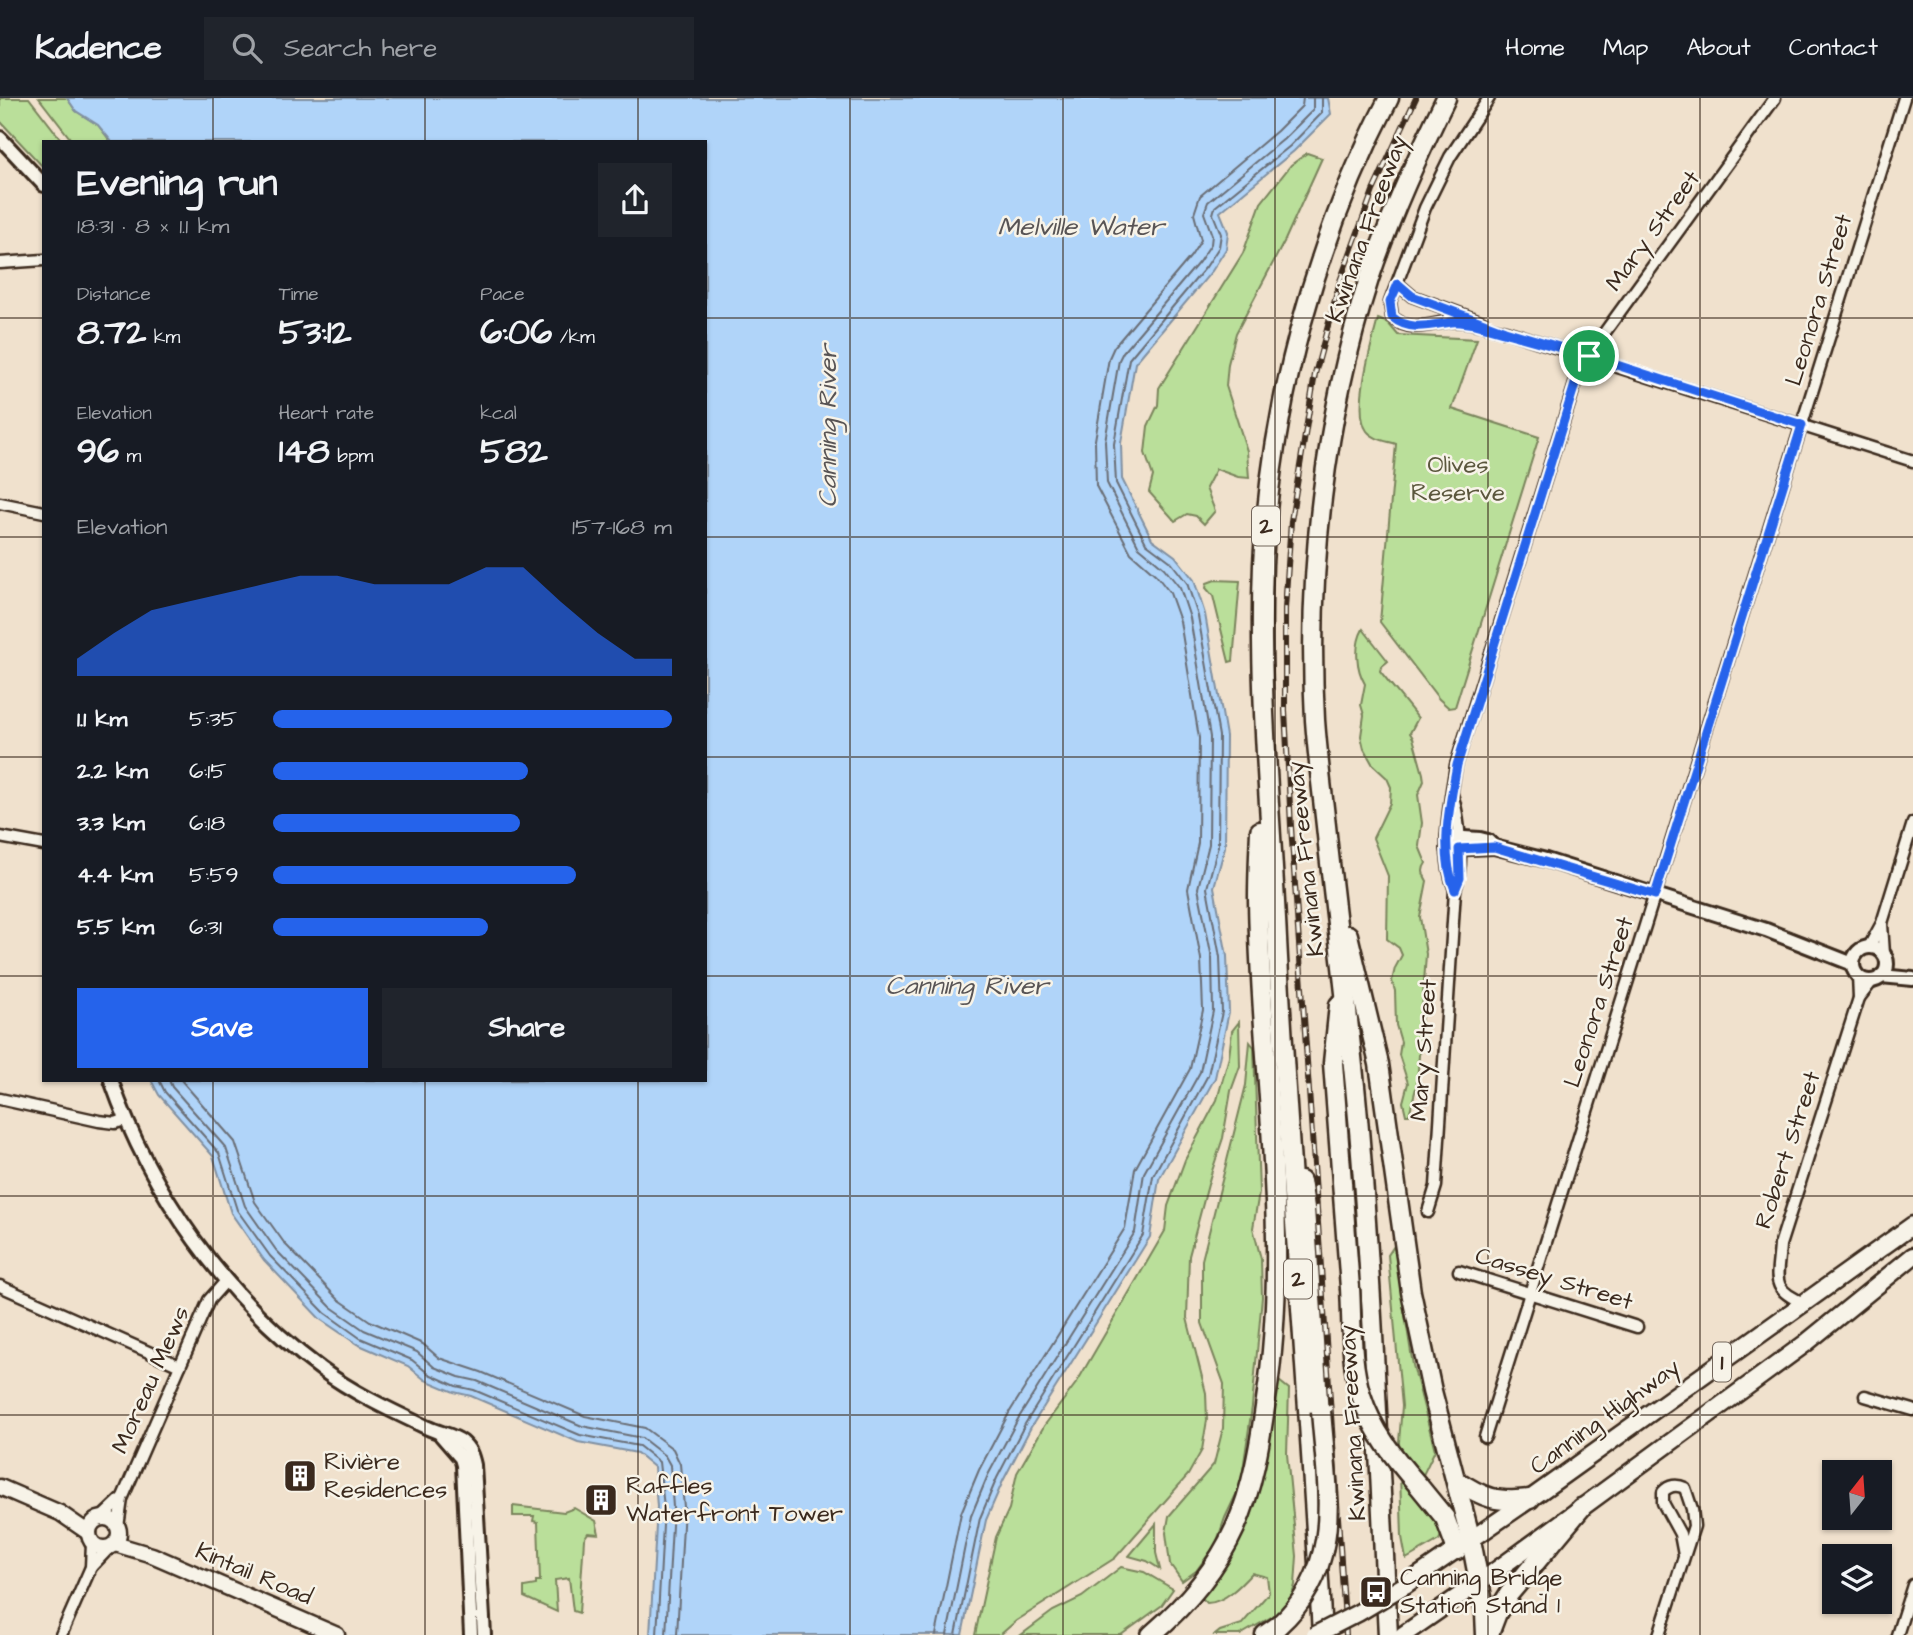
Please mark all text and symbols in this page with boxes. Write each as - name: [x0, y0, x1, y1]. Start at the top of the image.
- search box: [204, 17, 694, 80]
- text: Kadence: [35, 25, 162, 71]
- icon: search: [228, 29, 266, 67]
- text: Search here: [284, 30, 437, 66]
- text: Home: [1505, 31, 1565, 65]
- text: Map: [1603, 31, 1648, 65]
- text: About: [1686, 31, 1751, 65]
- text: Contact: [1789, 31, 1878, 65]
- street label: Kwinana Freeway: [1317, 131, 1417, 327]
- text: Evening run: [77, 158, 278, 210]
- button: share: [598, 163, 672, 237]
- street label: Mary Street: [1597, 163, 1710, 299]
- water label: Melville Water: [998, 209, 1167, 245]
- text: 18:31 · 8 × 1.1 km: [77, 210, 230, 242]
- street label: Leonora Street: [1777, 210, 1861, 390]
- text: Distance: [77, 281, 151, 308]
- text: Time: [279, 281, 318, 308]
- text: Pace: [480, 281, 524, 308]
- text: 8.72: [77, 308, 146, 357]
- text: 53:12: [279, 308, 352, 357]
- text: 6:06: [480, 308, 552, 357]
- text: km: [146, 324, 180, 351]
- text: /km: [552, 324, 595, 351]
- pin: [1559, 326, 1619, 386]
- icon: arrive: [1570, 337, 1608, 375]
- water label: Canning River: [810, 342, 847, 507]
- text: Elevation: [77, 400, 152, 427]
- text: Heart rate: [279, 400, 374, 427]
- text: kcal: [480, 400, 517, 427]
- text: 96: [77, 427, 119, 476]
- text: 148: [279, 427, 330, 476]
- text: 582: [480, 427, 548, 476]
- text: m: [119, 443, 141, 470]
- text: bpm: [330, 443, 373, 470]
- park label: Olives Reserve: [1411, 448, 1505, 510]
- road number: 2: [1252, 506, 1280, 546]
- text: Elevation: [77, 511, 168, 543]
- text: 157–168 m: [572, 511, 672, 543]
- text: 1.1 km: [77, 703, 127, 735]
- text: 5:35: [189, 703, 237, 735]
- text: 2.2 km: [77, 755, 148, 787]
- text: 6:15: [189, 755, 227, 787]
- street label: Kwinana Freeway: [1279, 760, 1334, 958]
- text: 3.3 km: [77, 807, 145, 839]
- text: 6:18: [189, 807, 225, 839]
- text: 4.4 km: [77, 859, 153, 891]
- text: 5:59: [189, 859, 239, 891]
- text: 5.5 km: [77, 911, 154, 943]
- text: 6:31: [189, 911, 222, 943]
- street label: Leonora Street: [1555, 912, 1643, 1092]
- water label: Canning River: [886, 968, 1051, 1005]
- street label: Mary Street: [1402, 978, 1447, 1122]
- button: Save: [77, 988, 368, 1068]
- button: Share: [382, 988, 672, 1068]
- street label: Robert Street: [1747, 1067, 1830, 1233]
- street label: Cassey Street: [1471, 1239, 1637, 1320]
- road number: 2: [1284, 1260, 1312, 1298]
- street label: Moreau Mews: [103, 1301, 199, 1459]
- street label: Kwinana Freeway: [1331, 1324, 1376, 1522]
- road number: 1: [1713, 1343, 1731, 1382]
- street label: Canning Highway: [1523, 1351, 1688, 1484]
- place label: Rivière Residences: [324, 1445, 447, 1507]
- building icon: Rivière Residences: [281, 1457, 319, 1495]
- north arrow: [1822, 1460, 1892, 1530]
- map controls: [1822, 1460, 1892, 1614]
- place label: Raffles Waterfront Tower: [626, 1469, 843, 1531]
- building icon: Raffles Waterfront Tower: [582, 1481, 620, 1519]
- street label: Kintail Road: [190, 1534, 318, 1614]
- button: layers: [1822, 1544, 1892, 1614]
- place label: Canning Bridge Station Stand 1: [1400, 1561, 1562, 1623]
- bus stop icon: Canning Bridge Station Stand 1: [1357, 1573, 1395, 1611]

